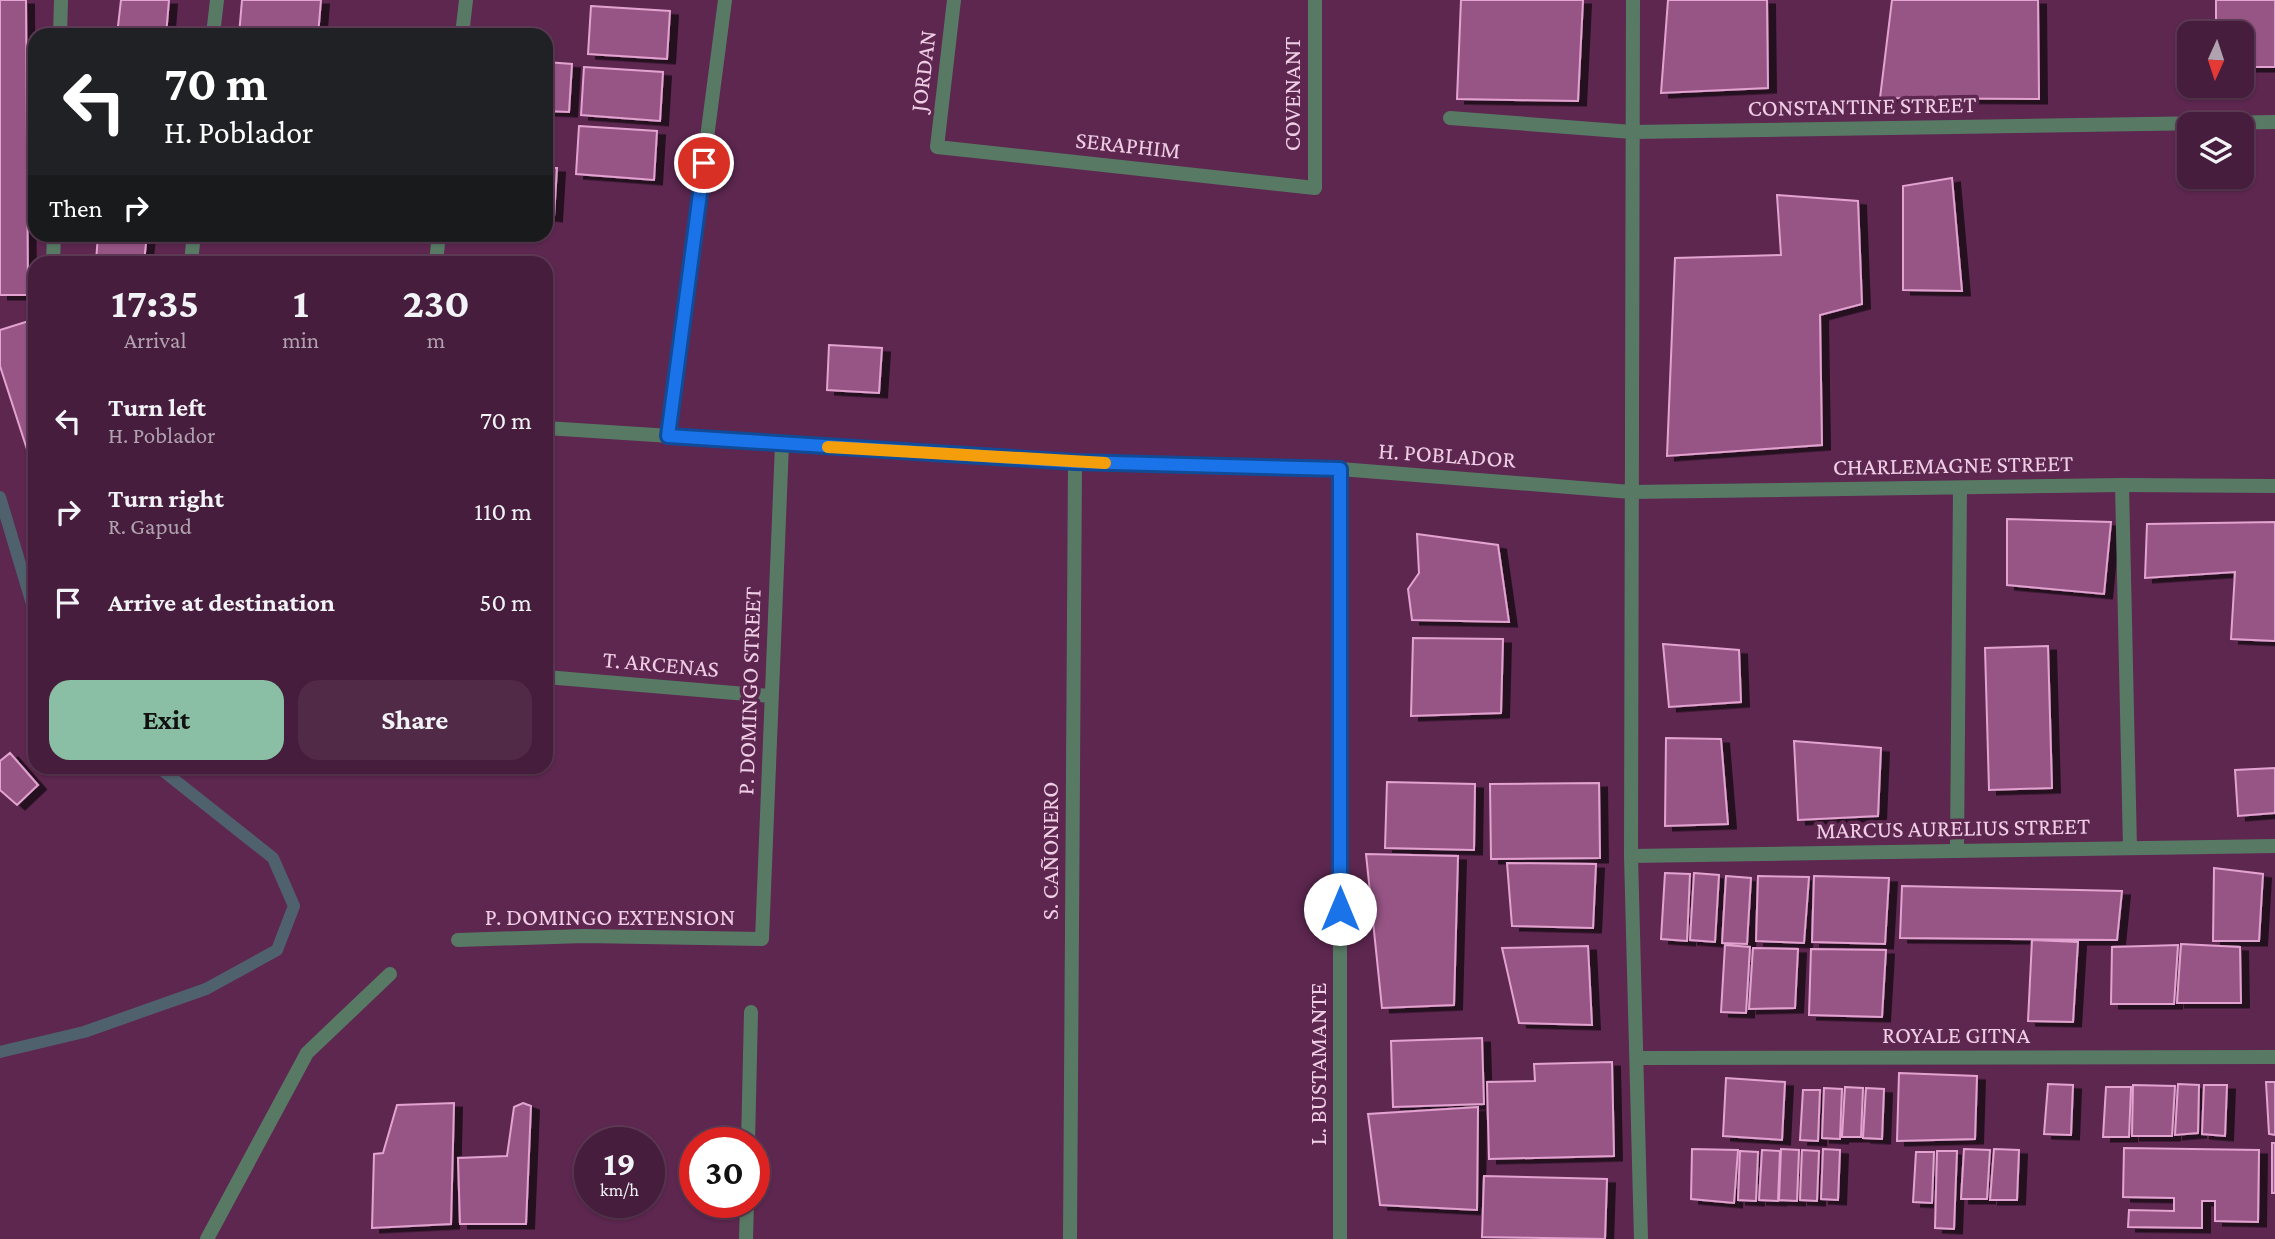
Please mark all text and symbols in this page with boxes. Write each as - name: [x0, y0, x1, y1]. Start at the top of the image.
- north arrow: [2177, 21, 2254, 98]
- map controls: [2177, 21, 2254, 189]
- street label: JORDAN: [904, 29, 941, 115]
- street label: COVENANT: [1278, 37, 1305, 151]
- icon: left: [49, 56, 140, 147]
- text: 70 m: [164, 56, 268, 111]
- street label: CONSTANTINE STREET: [1747, 90, 1977, 121]
- button: layers: [2177, 112, 2254, 189]
- text: H. Poblador: [164, 114, 313, 150]
- street label: SERAPHIM: [1074, 126, 1182, 163]
- pin: [674, 133, 734, 193]
- icon: arrive: [685, 144, 723, 182]
- icon: right: [117, 189, 155, 227]
- text: Then: [49, 194, 103, 223]
- text: 17:35: [111, 279, 199, 326]
- text: 1: [293, 279, 309, 326]
- text: 230: [402, 279, 470, 326]
- text: Arrival: [124, 327, 186, 353]
- text: min: [282, 327, 319, 353]
- text: m: [427, 327, 445, 353]
- text: Turn left: [108, 393, 206, 422]
- icon: left: [49, 402, 87, 440]
- text: 70 m: [480, 406, 532, 435]
- text: H. Poblador: [108, 422, 215, 448]
- street label: H. POBLADOR: [1377, 436, 1517, 473]
- street label: CHARLEMAGNE STREET: [1833, 449, 2073, 480]
- text: Turn right: [108, 484, 224, 513]
- icon: right: [49, 493, 87, 531]
- text: 110 m: [474, 497, 532, 526]
- text: R. Gapud: [108, 513, 192, 539]
- icon: arrive: [49, 584, 87, 622]
- street label: P. DOMINGO STREET: [731, 586, 766, 796]
- text: Arrive at destination: [108, 588, 335, 617]
- text: 50 m: [479, 588, 532, 617]
- street label: T. ARCENAS: [602, 645, 720, 682]
- button: Exit: [49, 680, 284, 760]
- button: Share: [298, 680, 532, 760]
- street label: S. CAÑONERO: [1036, 782, 1063, 920]
- street label: MARCUS AURELIUS STREET: [1816, 812, 2090, 843]
- position arrow: [1303, 872, 1377, 946]
- street label: P. DOMINGO EXTENSION: [485, 903, 735, 930]
- street label: L. BUSTAMANTE: [1304, 982, 1331, 1146]
- street label: ROYALE GITNA: [1882, 1021, 2030, 1048]
- speed limit sign: 30: [679, 1127, 770, 1218]
- text: 19: [603, 1144, 636, 1183]
- text: km/h: [600, 1180, 639, 1200]

